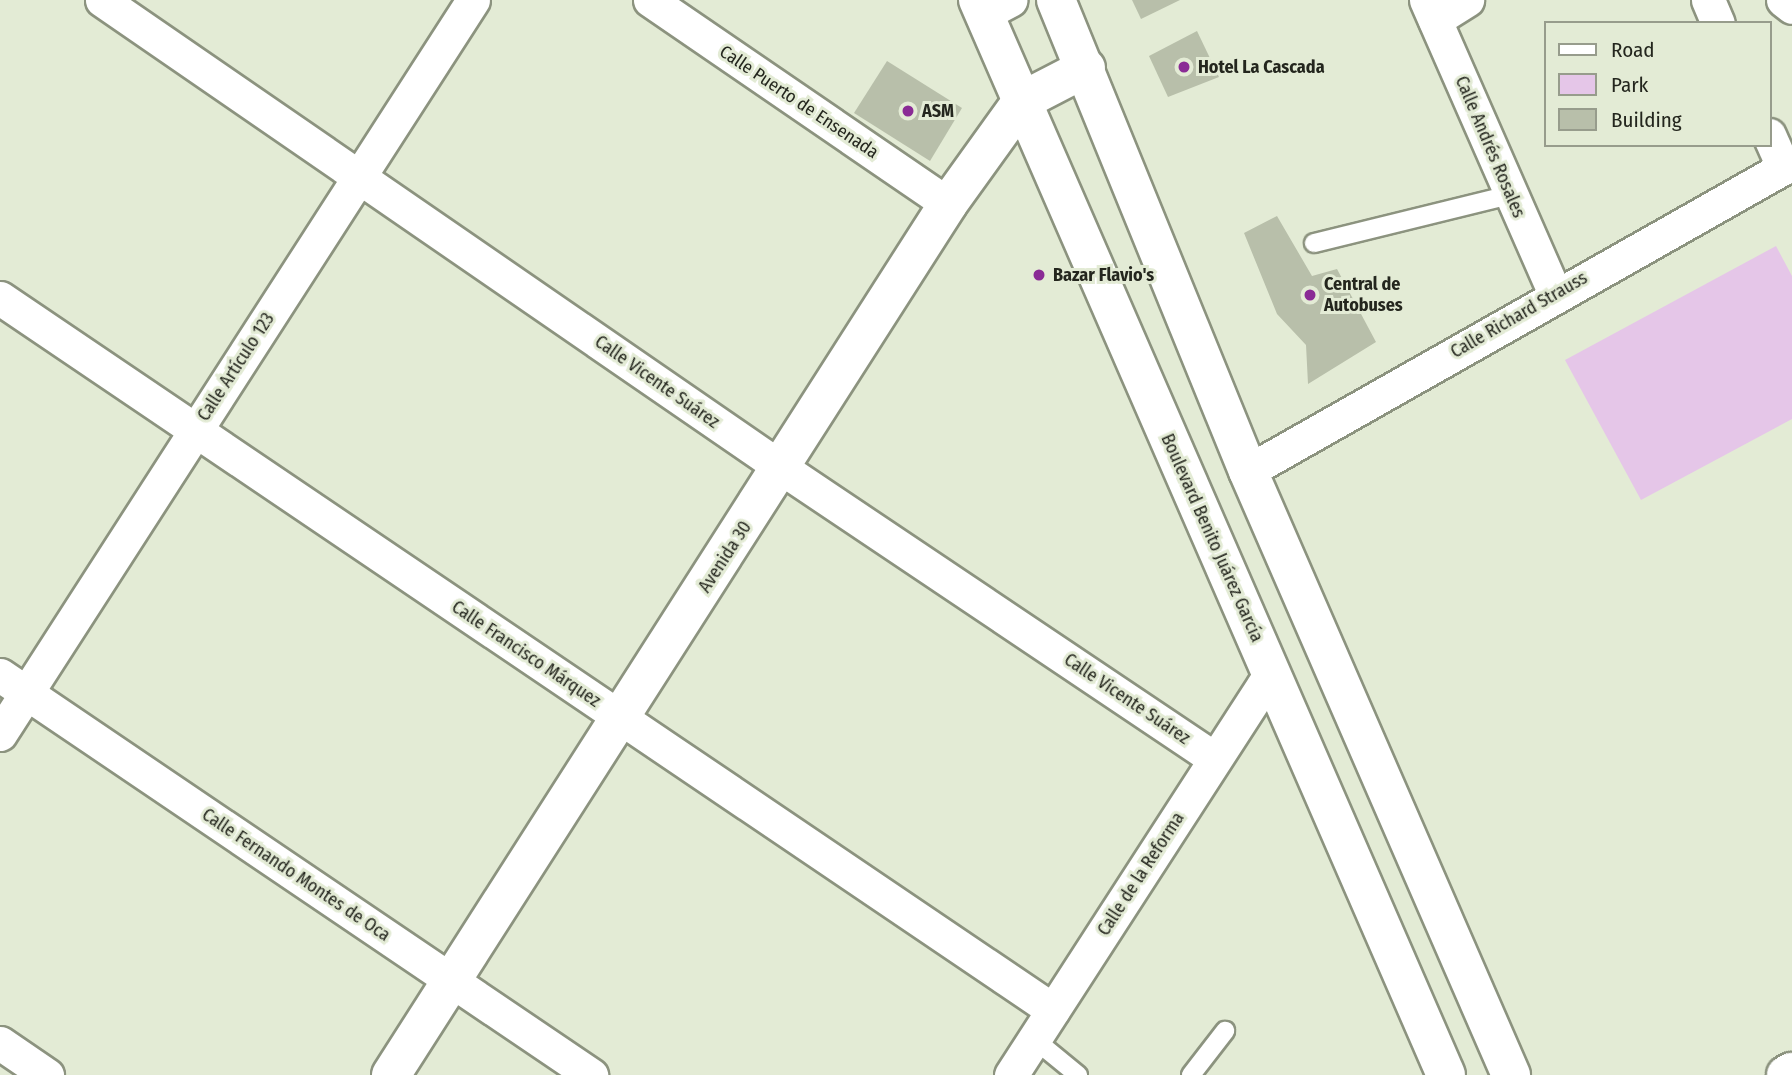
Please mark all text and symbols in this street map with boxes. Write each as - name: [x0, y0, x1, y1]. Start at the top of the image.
- legend: [1544, 21, 1771, 147]
- text: Road: [1611, 37, 1655, 63]
- street label: Calle Puerto de Ensenada: [715, 41, 883, 163]
- place label: Hotel La Cascada: [1198, 56, 1325, 78]
- marker: Hotel La Cascada: [1176, 59, 1192, 75]
- text: Park: [1611, 72, 1648, 98]
- street label: Calle Andrés Rosales: [1450, 73, 1530, 221]
- place label: ASM: [922, 100, 954, 122]
- marker: ASM: [900, 103, 916, 119]
- text: Building: [1611, 107, 1682, 133]
- place label: Bazar Flavio's: [1053, 264, 1154, 286]
- marker: Bazar Flavio's: [1031, 267, 1047, 283]
- street label: Calle Richard Strauss: [1447, 267, 1591, 363]
- place label: Central de Autobuses: [1324, 274, 1403, 316]
- marker: Central de Autobuses: [1302, 287, 1318, 303]
- street label: Calle Artículo 123: [193, 309, 279, 425]
- street label: Calle Vicente Suárez: [591, 331, 723, 433]
- street label: Boulevard Benito Juárez García: [1156, 431, 1268, 645]
- street label: Avenida 30: [694, 517, 756, 597]
- street label: Calle Francisco Márquez: [448, 596, 604, 712]
- street label: Calle Vicente Suárez: [1060, 649, 1194, 749]
- street label: Calle Fernando Montes de Oca: [198, 804, 394, 946]
- street label: Calle de la Reforma: [1093, 808, 1189, 940]

